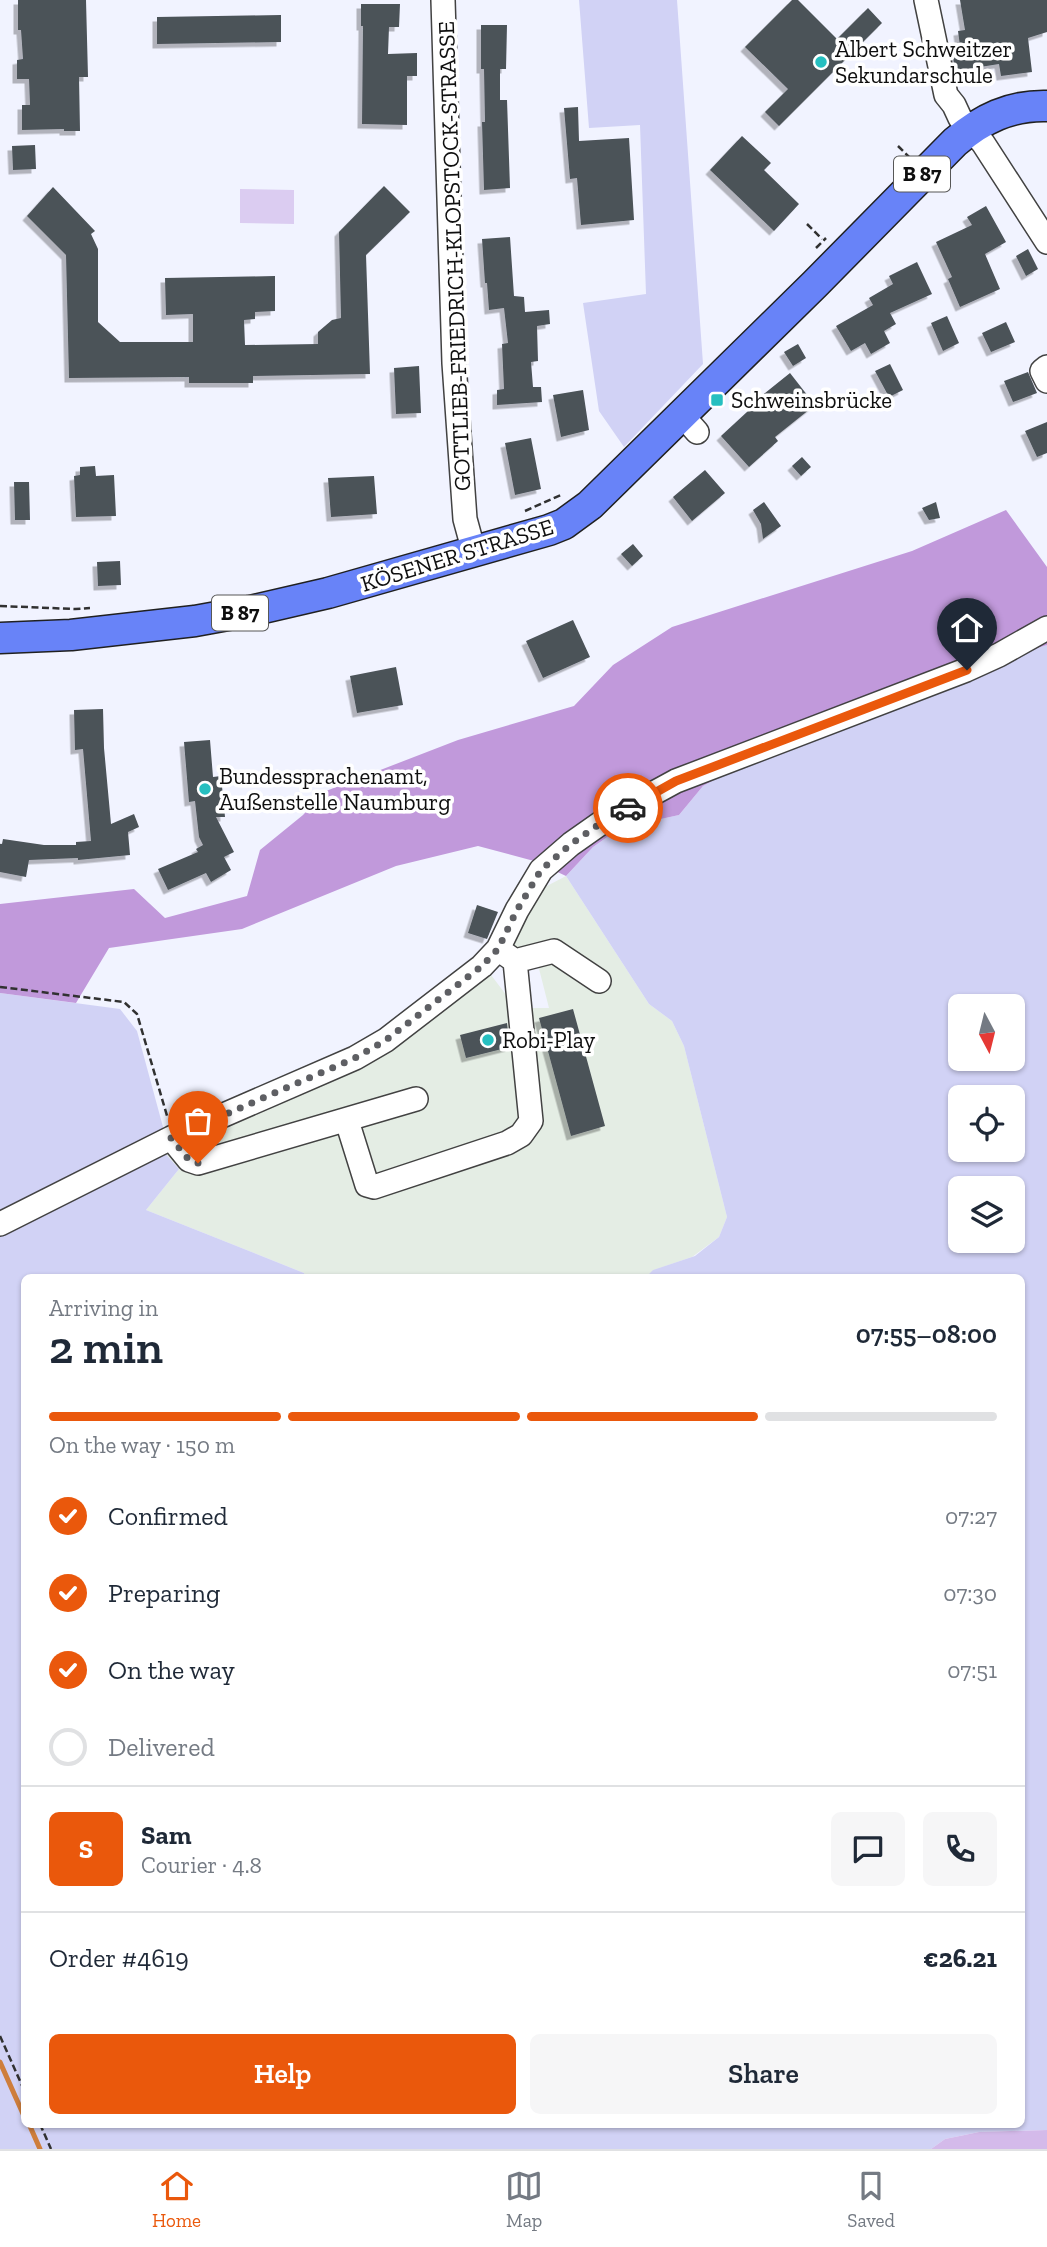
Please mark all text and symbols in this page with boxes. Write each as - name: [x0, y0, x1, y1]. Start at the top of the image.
- street label: GOTTLIEB-FRIEDRICH-KLOPSTOCK-STRASSE: [432, 20, 476, 492]
- place label: Albert Schweitzer Sekundarschule: [835, 35, 1012, 89]
- marker: Albert Schweitzer Sekundarschule: [813, 54, 829, 70]
- road number: B 87: [894, 156, 950, 192]
- place label: Schweinsbrücke: [731, 386, 892, 414]
- marker: Schweinsbrücke: [709, 392, 725, 408]
- street label: KÖSENER STRASSE: [357, 512, 557, 598]
- road number: B 87: [212, 596, 268, 630]
- pin: [937, 598, 997, 670]
- icon: home: [948, 609, 986, 647]
- place label: Bundessprachenamt, Außenstelle Naumburg: [219, 762, 451, 816]
- courier: [593, 773, 663, 843]
- marker: Bundessprachenamt, Außenstelle Naumburg: [197, 781, 213, 797]
- icon: car: [609, 789, 647, 827]
- north arrow: [948, 994, 1026, 1071]
- map controls: [948, 994, 1025, 1253]
- place label: Robi-Play: [502, 1026, 595, 1054]
- marker: Robi-Play: [480, 1032, 496, 1048]
- button: locate: [948, 1085, 1025, 1162]
- pin: [168, 1091, 228, 1163]
- icon: bag: [179, 1102, 217, 1140]
- button: layers: [948, 1176, 1025, 1253]
- text: Arriving in: [49, 1294, 158, 1322]
- text: 07:55–08:00: [856, 1318, 997, 1350]
- text: 2 min: [49, 1320, 163, 1375]
- text: On the way · 150 m: [49, 1431, 235, 1459]
- icon: check: [49, 1497, 87, 1535]
- text: Confirmed: [108, 1500, 228, 1532]
- text: 07:27: [945, 1502, 997, 1530]
- icon: check: [49, 1574, 87, 1612]
- text: Preparing: [108, 1577, 220, 1609]
- text: 07:30: [943, 1579, 997, 1607]
- icon: check: [49, 1651, 87, 1689]
- text: On the way: [108, 1654, 235, 1686]
- text: 07:51: [947, 1656, 997, 1684]
- text: Delivered: [108, 1731, 215, 1763]
- button: chat: [831, 1812, 905, 1886]
- button: phone: [923, 1812, 997, 1886]
- text: Sam: [141, 1819, 191, 1851]
- text: S: [79, 1833, 93, 1865]
- text: Courier · 4.8: [141, 1851, 262, 1879]
- text: Order #4619: [49, 1942, 189, 1974]
- text: €26.21: [923, 1942, 997, 1974]
- button: Help: [49, 2034, 516, 2114]
- button: Share: [530, 2034, 997, 2114]
- tab: Home: [152, 2167, 201, 2232]
- tab: Map: [505, 2167, 543, 2232]
- tab: Saved: [847, 2167, 895, 2232]

